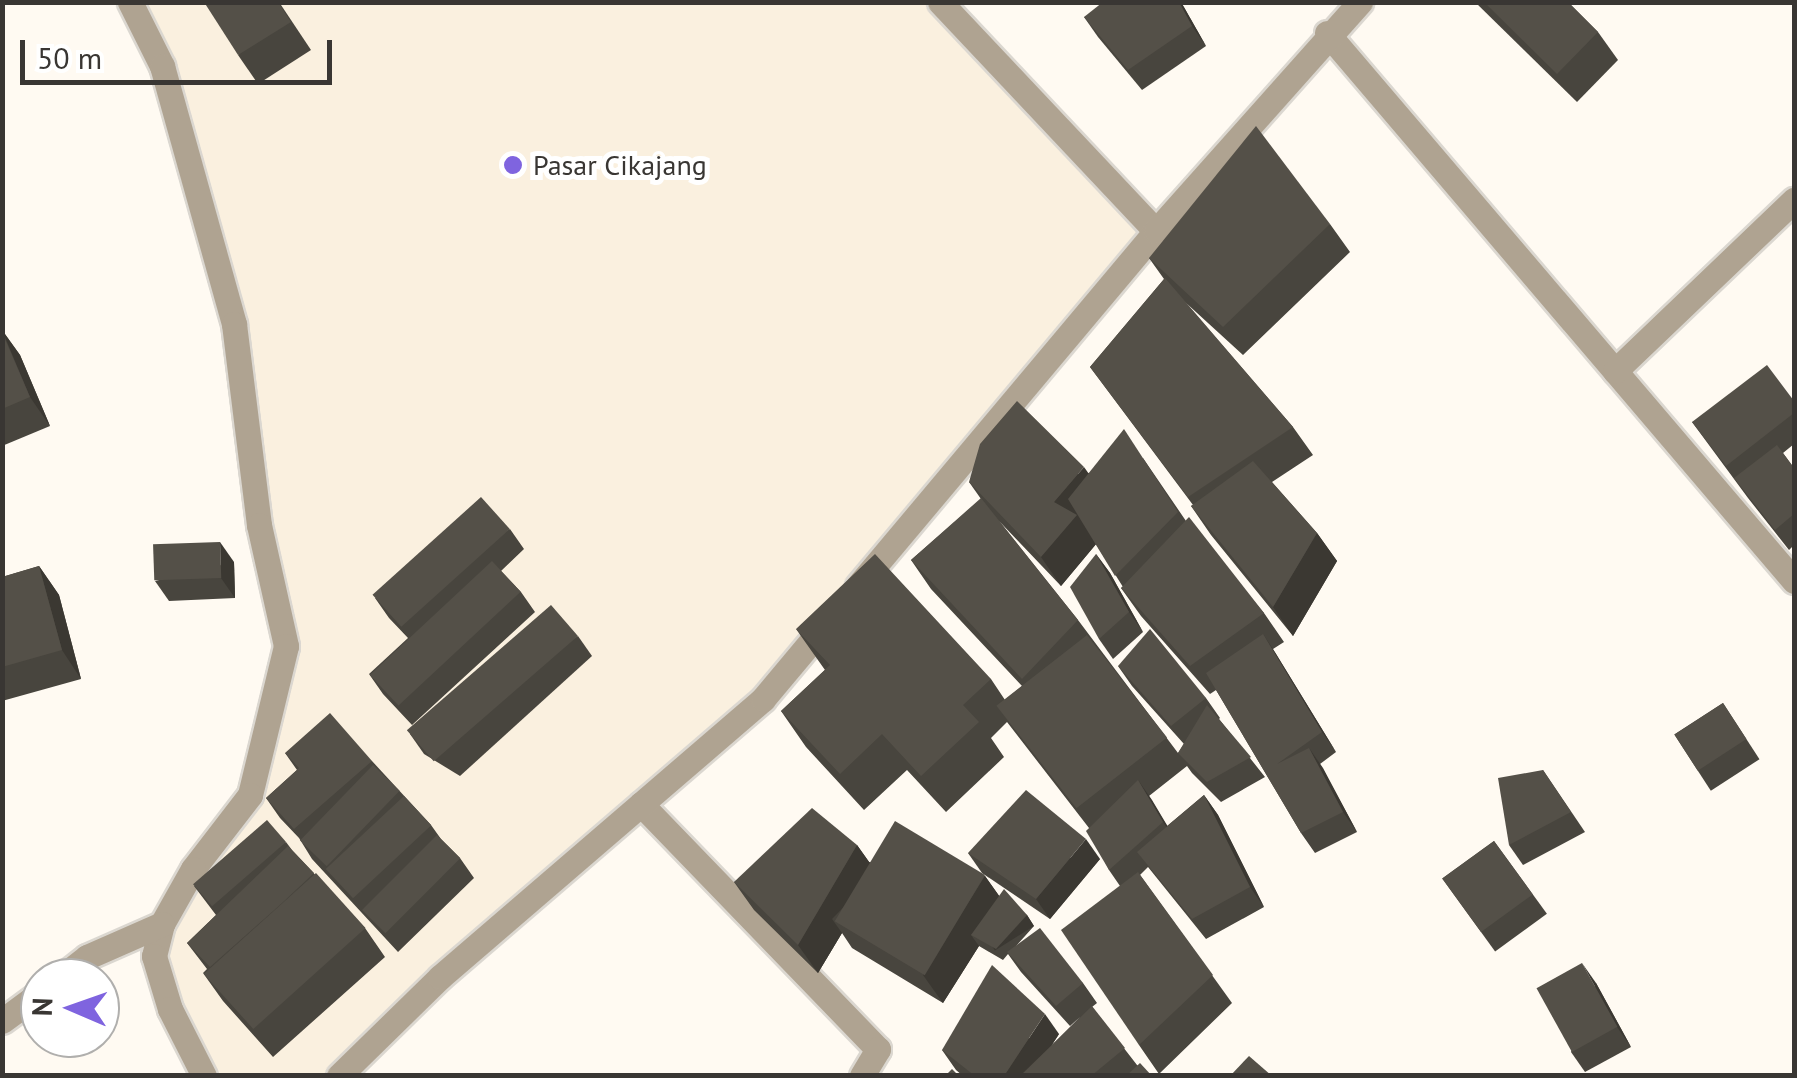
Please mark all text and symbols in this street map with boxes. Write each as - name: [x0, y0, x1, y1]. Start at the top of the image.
- scale bar: [25, 20, 338, 82]
- text: 50 m: [37, 38, 102, 77]
- place label: Pasar Cikajang: [533, 148, 707, 182]
- marker: Pasar Cikajang: [502, 154, 524, 176]
- north arrow: [20, 958, 120, 1058]
- text: N: [23, 997, 60, 1017]

